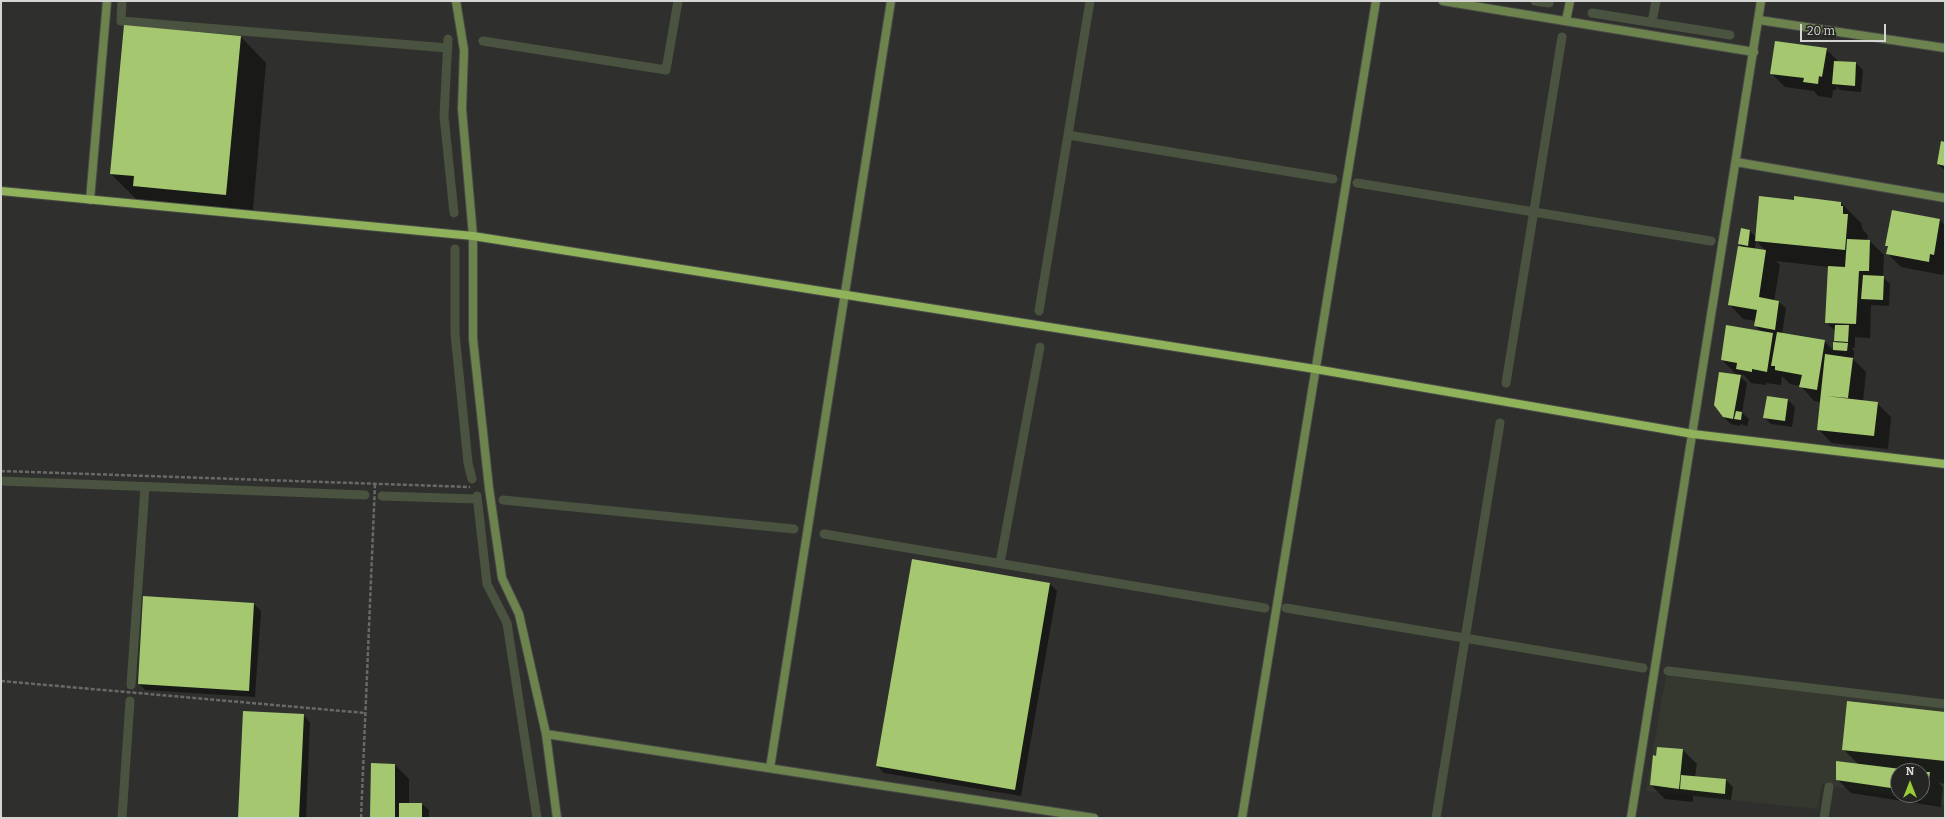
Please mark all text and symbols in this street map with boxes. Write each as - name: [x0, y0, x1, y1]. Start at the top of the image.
- scale bar: [1802, 16, 1888, 42]
- text: 20 m: [1807, 24, 1835, 38]
- north arrow: [1890, 763, 1930, 803]
- text: N: [1906, 765, 1914, 778]

